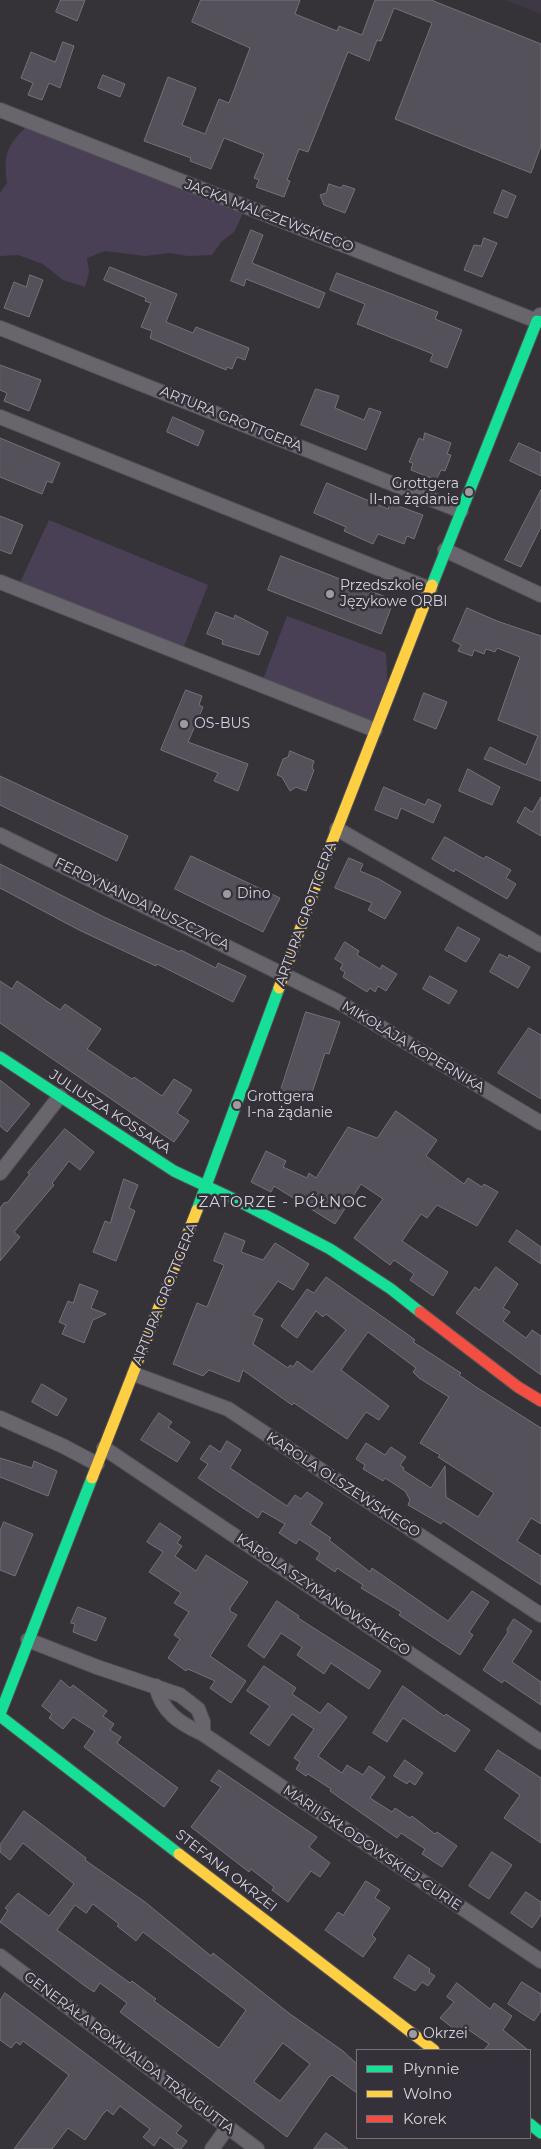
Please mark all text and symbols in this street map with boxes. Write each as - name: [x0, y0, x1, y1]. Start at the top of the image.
- street label: JACKA MALCZEWSKIEGO: [182, 176, 356, 256]
- street label: ARTURA GROTTGERA: [158, 383, 304, 455]
- place label: Grottgera II-na żądanie: [369, 476, 459, 508]
- marker: Grottgera II-na żądanie: [463, 486, 475, 498]
- place label: Przedszkole Językowe ORBI: [340, 578, 447, 610]
- marker: Przedszkole Językowe ORBI: [324, 588, 336, 600]
- place label: OS-BUS: [194, 716, 250, 732]
- marker: OS-BUS: [178, 718, 190, 730]
- street label: ARTURA GROTTGERA: [272, 840, 340, 988]
- street label: FERDYNANDA RUSZCZYCA: [52, 854, 232, 954]
- place label: Dino: [237, 886, 271, 902]
- marker: Dino: [221, 888, 233, 900]
- street label: MIKOŁAJA KOPERNIKA: [339, 998, 487, 1096]
- street label: JULIUSZA KOSSAKA: [46, 1067, 174, 1157]
- place label: Grottgera I-na żądanie: [247, 1089, 333, 1122]
- marker: Grottgera I-na żądanie: [231, 1099, 243, 1111]
- district label: ZATORZE - PÓŁNOC: [197, 1194, 369, 1212]
- street label: ARTURA GROTTGERA: [129, 1221, 201, 1367]
- street label: KAROLA OLSZEWSKIEGO: [263, 1429, 423, 1541]
- street label: KAROLA SZYMANOWSKIEGO: [233, 1530, 413, 1660]
- street label: MARII SKŁODOWSKIEJ-CURIE: [280, 1782, 464, 1914]
- street label: STEFANA OKRZEI: [172, 1826, 280, 1916]
- street label: GENERAŁA ROMUALDA TRAUGUTTA: [20, 1968, 238, 2138]
- place label: Okrzei: [423, 2026, 468, 2042]
- marker: Okrzei: [407, 2028, 419, 2040]
- legend: [356, 2049, 531, 2139]
- text: Płynnie: [403, 2059, 459, 2078]
- text: Wolno: [403, 2084, 452, 2103]
- text: Korek: [403, 2109, 447, 2128]

